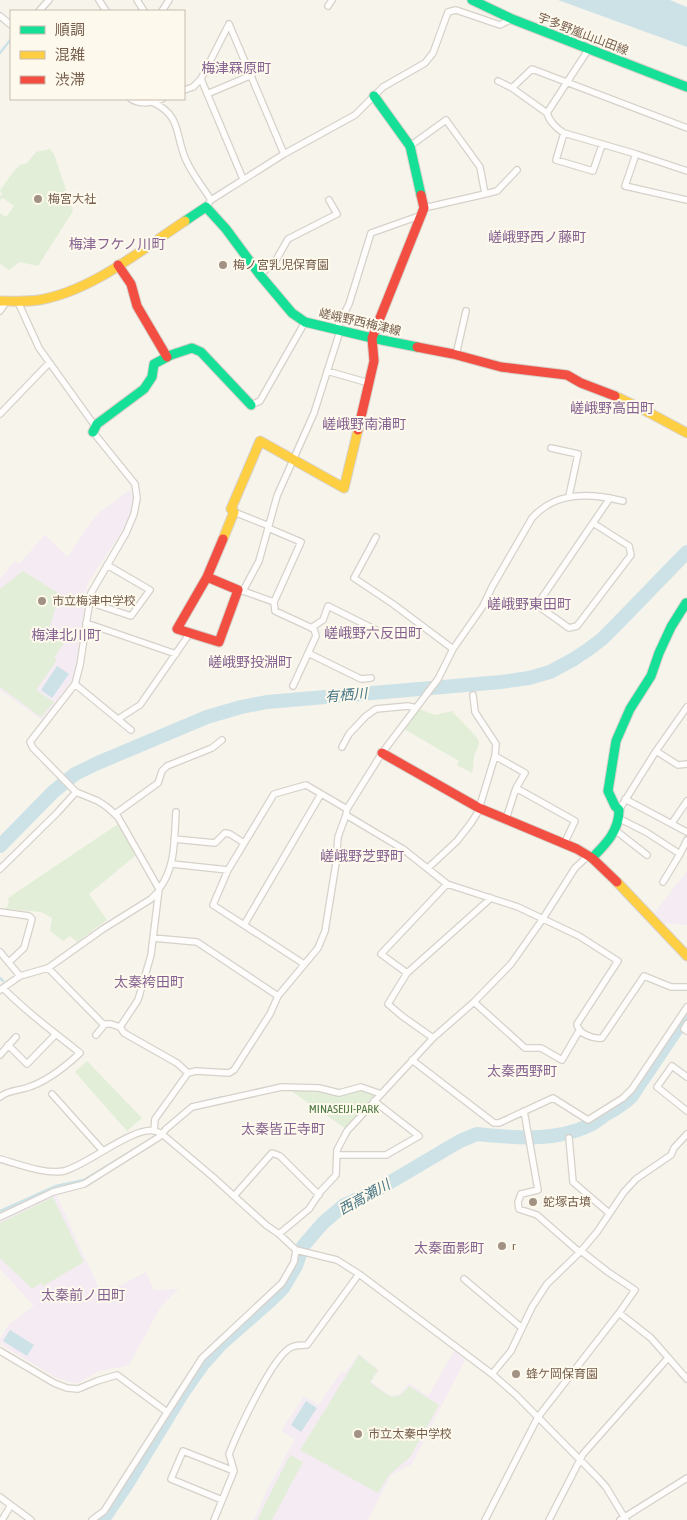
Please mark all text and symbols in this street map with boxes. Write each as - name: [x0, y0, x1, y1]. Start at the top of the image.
- legend: [10, 10, 185, 100]
- street label: 宇多野嵐山山田線: [536, 10, 630, 58]
- text: 順調: [55, 21, 85, 38]
- text: 混雑: [55, 46, 85, 63]
- district label: 梅津罧原町: [201, 60, 271, 76]
- text: 渋滞: [55, 71, 85, 88]
- place label: 梅宮大社: [48, 192, 96, 206]
- marker: 梅宮大社: [32, 193, 44, 205]
- district label: 嵯峨野西ノ藤町: [488, 229, 586, 245]
- district label: 梅津フケノ川町: [68, 236, 166, 252]
- place label: 梅ノ宮乳児保育園: [233, 258, 329, 272]
- marker: 梅ノ宮乳児保育園: [217, 259, 229, 271]
- street label: 嵯峨野西梅津線: [317, 306, 403, 338]
- district label: 嵯峨野高田町: [570, 400, 654, 416]
- district label: 嵯峨野南浦町: [322, 416, 406, 432]
- place label: 市立梅津中学校: [52, 594, 136, 608]
- marker: 市立梅津中学校: [36, 595, 48, 607]
- district label: 嵯峨野東田町: [487, 596, 571, 612]
- district label: 嵯峨野六反田町: [324, 625, 422, 641]
- district label: 梅津北川町: [31, 627, 101, 643]
- district label: 嵯峨野投淵町: [208, 654, 292, 670]
- water label: 有栖川: [324, 685, 370, 705]
- district label: 嵯峨野芝野町: [320, 848, 404, 864]
- district label: 太秦袴田町: [114, 974, 184, 990]
- district label: 太秦西野町: [487, 1063, 557, 1079]
- park label: MINASEIJI-PARK: [309, 1102, 379, 1116]
- district label: 太秦皆正寺町: [241, 1121, 325, 1137]
- water label: 西高瀬川: [336, 1175, 394, 1218]
- place label: 蛇塚古墳: [543, 1195, 591, 1209]
- marker: 蛇塚古墳: [527, 1196, 539, 1208]
- place label: r: [512, 1239, 516, 1253]
- district label: 太秦面影町: [414, 1240, 484, 1256]
- marker: r: [496, 1240, 508, 1252]
- district label: 太秦前ノ田町: [41, 1287, 125, 1303]
- place label: 蜂ケ岡保育園: [526, 1367, 598, 1381]
- marker: 蜂ケ岡保育園: [510, 1368, 522, 1380]
- place label: 市立太秦中学校: [368, 1427, 452, 1441]
- marker: 市立太秦中学校: [352, 1428, 364, 1440]

